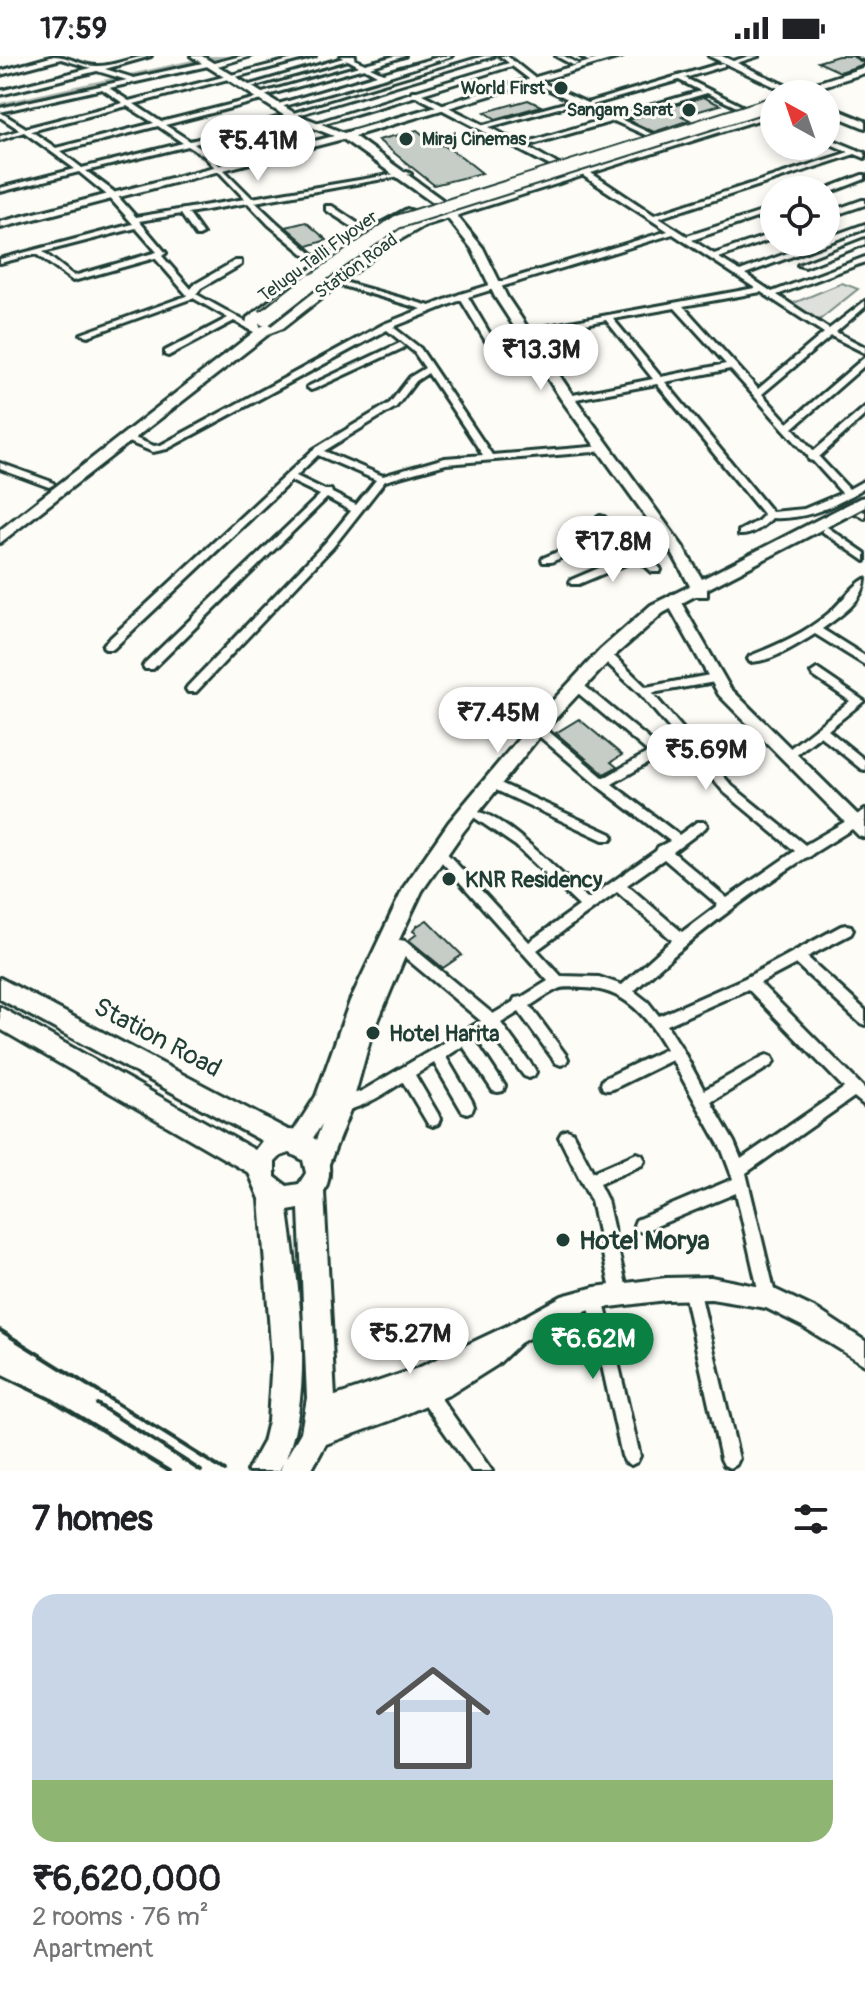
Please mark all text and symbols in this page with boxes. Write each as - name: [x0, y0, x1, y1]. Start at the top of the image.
- text: 17:59: [40, 10, 107, 47]
- place label: World First: [461, 77, 546, 100]
- marker: World First: [552, 79, 570, 97]
- north arrow: [760, 80, 840, 160]
- map controls: [760, 80, 840, 256]
- place label: Sangam Sarat: [567, 99, 674, 122]
- marker: Sangam Sarat: [680, 101, 698, 119]
- pin: ₹5.41M: [193, 115, 323, 183]
- text: ₹5.41M: [218, 125, 298, 157]
- place label: Miraj Cinemas: [422, 128, 527, 151]
- marker: Miraj Cinemas: [397, 130, 415, 148]
- button: locate: [760, 176, 840, 256]
- street label: Telugu Talli Flyover: [254, 205, 383, 307]
- street label: Station Road: [310, 229, 402, 304]
- pin: ₹13.3M: [476, 324, 606, 392]
- text: ₹13.3M: [501, 334, 581, 366]
- pin: ₹17.8M: [548, 516, 678, 584]
- text: ₹17.8M: [574, 526, 652, 558]
- pin: ₹7.45M: [433, 687, 563, 755]
- text: ₹7.45M: [457, 697, 539, 729]
- pin: ₹5.69M: [641, 724, 771, 792]
- text: ₹5.69M: [665, 734, 747, 766]
- place label: KNR Residency: [465, 866, 603, 894]
- marker: KNR Residency: [440, 870, 458, 888]
- street label: Station Road: [88, 991, 227, 1085]
- place label: Hotel Harita: [389, 1020, 499, 1048]
- marker: Hotel Harita: [364, 1024, 382, 1042]
- place label: Hotel Morya: [579, 1225, 710, 1257]
- marker: Hotel Morya: [554, 1231, 572, 1249]
- pin: ₹5.27M: [345, 1308, 475, 1376]
- pin: ₹6.62M: [528, 1313, 658, 1381]
- text: ₹5.27M: [369, 1318, 451, 1350]
- text: ₹6.62M: [551, 1323, 635, 1355]
- icon: filters: [789, 1497, 833, 1541]
- text: 7 homes: [32, 1498, 153, 1541]
- icon: home: [361, 1646, 505, 1790]
- text: ₹6,620,000: [32, 1858, 221, 1901]
- text: 2 rooms · 76 m²: [32, 1901, 209, 1933]
- text: Apartment: [32, 1933, 153, 1965]

